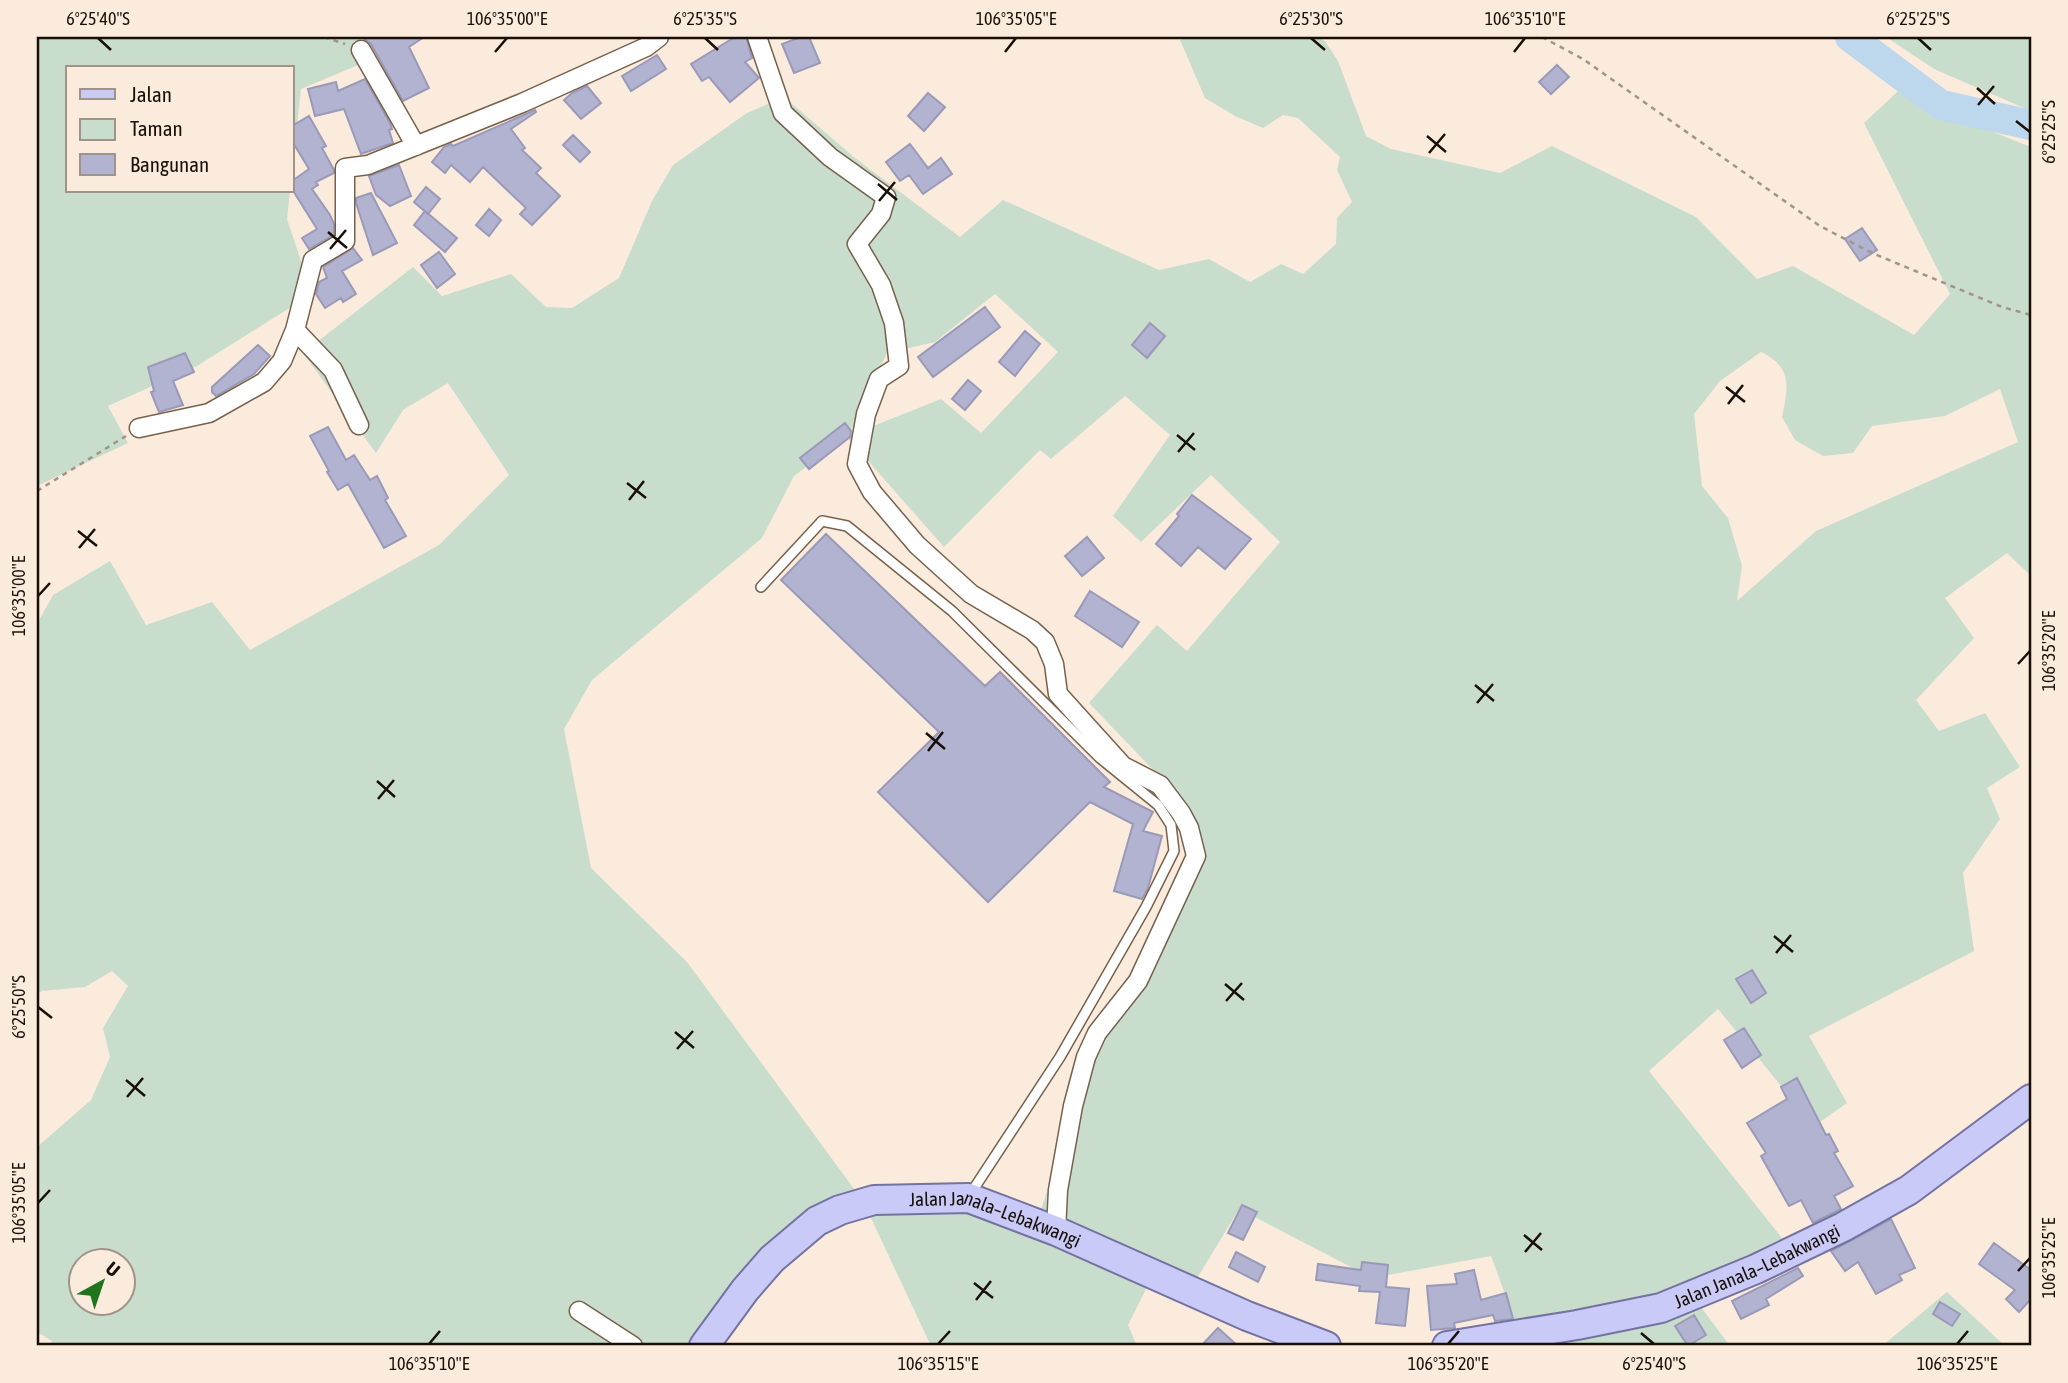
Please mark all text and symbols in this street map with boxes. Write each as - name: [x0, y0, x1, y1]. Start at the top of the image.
- text: 6°25'40"S: [66, 8, 130, 29]
- text: 106°35'00"E: [467, 8, 548, 29]
- text: 6°25'35"S: [673, 8, 737, 29]
- text: 106°35'05"E: [976, 8, 1057, 29]
- text: 6°25'30"S: [1279, 8, 1343, 29]
- text: 106°35'10"E: [1485, 8, 1566, 29]
- text: 6°25'25"S: [1886, 8, 1950, 29]
- legend: [66, 66, 294, 192]
- text: Jalan: [130, 82, 172, 106]
- text: 6°25'25"S: [2038, 100, 2059, 164]
- text: Taman: [130, 116, 183, 140]
- text: Bangunan: [130, 152, 209, 176]
- text: 106°35'00"E: [8, 555, 29, 636]
- text: 106°35'20"E: [2038, 610, 2059, 691]
- text: 6°25'50"S: [8, 975, 29, 1039]
- text: 106°35'05"E: [8, 1162, 29, 1243]
- street label: Jalan Janala–Lebakwangi: [909, 1186, 1084, 1252]
- text: 106°35'25"E: [2038, 1217, 2059, 1298]
- street label: Jalan Janala–Lebakwangi: [1671, 1219, 1843, 1312]
- north arrow: [66, 1246, 136, 1316]
- text: U: [102, 1257, 124, 1281]
- text: 106°35'10"E: [389, 1353, 470, 1374]
- text: 106°35'15"E: [898, 1353, 979, 1374]
- text: 106°35'20"E: [1408, 1353, 1489, 1374]
- text: 6°25'40"S: [1622, 1353, 1686, 1374]
- text: 106°35'25"E: [1917, 1353, 1998, 1374]

